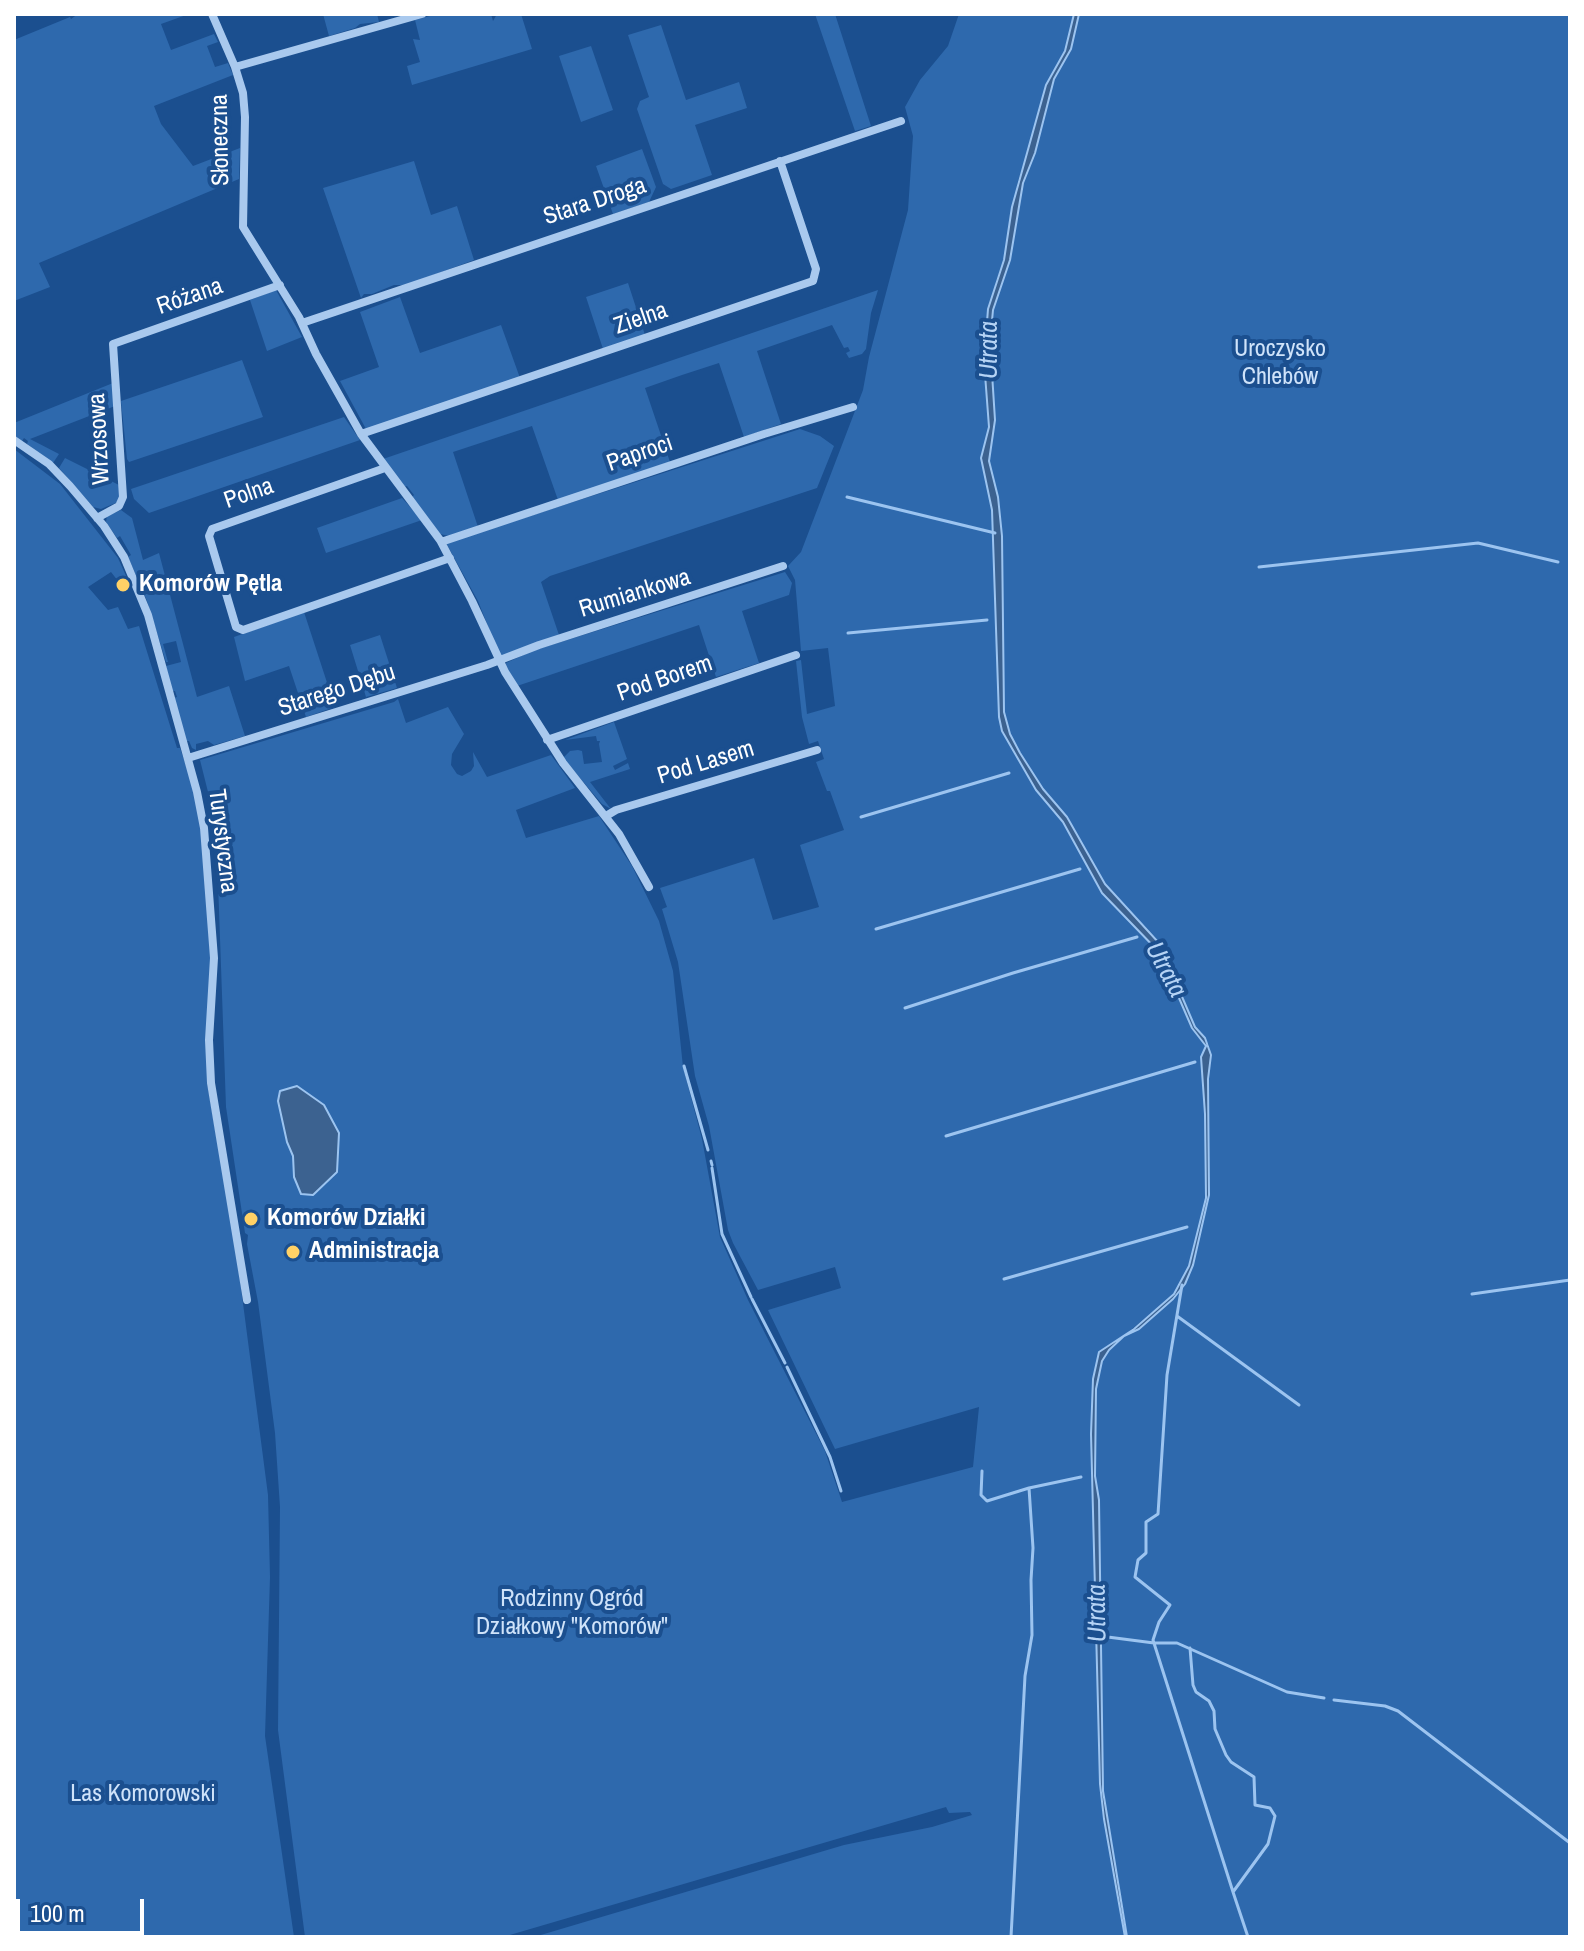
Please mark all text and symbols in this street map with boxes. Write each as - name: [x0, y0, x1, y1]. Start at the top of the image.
- street label: Słoneczna: [206, 94, 236, 186]
- street label: Stara Droga: [540, 172, 650, 232]
- street label: Różana: [153, 272, 227, 322]
- street label: Zielna: [610, 296, 672, 342]
- water label: Utrata: [974, 321, 1006, 379]
- park label: Uroczysko Chlebów: [1234, 336, 1326, 392]
- street label: Wrzosowa: [83, 393, 117, 485]
- street label: Paproci: [603, 429, 677, 479]
- street label: Polna: [221, 472, 277, 516]
- street label: Rumiankowa: [576, 563, 694, 625]
- place label: Komorów Pętla: [139, 571, 282, 599]
- marker: Komorów Pętla: [114, 576, 132, 594]
- street label: Pod Borem: [614, 649, 716, 709]
- street label: Starego Dębu: [275, 659, 399, 723]
- street label: Pod Lasem: [654, 735, 758, 791]
- street label: Turystyczna: [201, 787, 243, 895]
- water label: Utrata: [1138, 937, 1192, 1003]
- place label: Komorów Działki: [267, 1205, 426, 1233]
- marker: Komorów Działki: [242, 1210, 260, 1228]
- place label: Administracja: [309, 1238, 439, 1266]
- marker: Administracja: [284, 1243, 302, 1261]
- water label: Utrata: [1082, 1584, 1114, 1642]
- park label: Rodzinny Ogród Działkowy "Komorów": [476, 1586, 668, 1642]
- park label: Las Komorowski: [70, 1781, 216, 1809]
- scale bar: [20, 1883, 148, 1933]
- text: 100 m: [30, 1897, 85, 1929]

